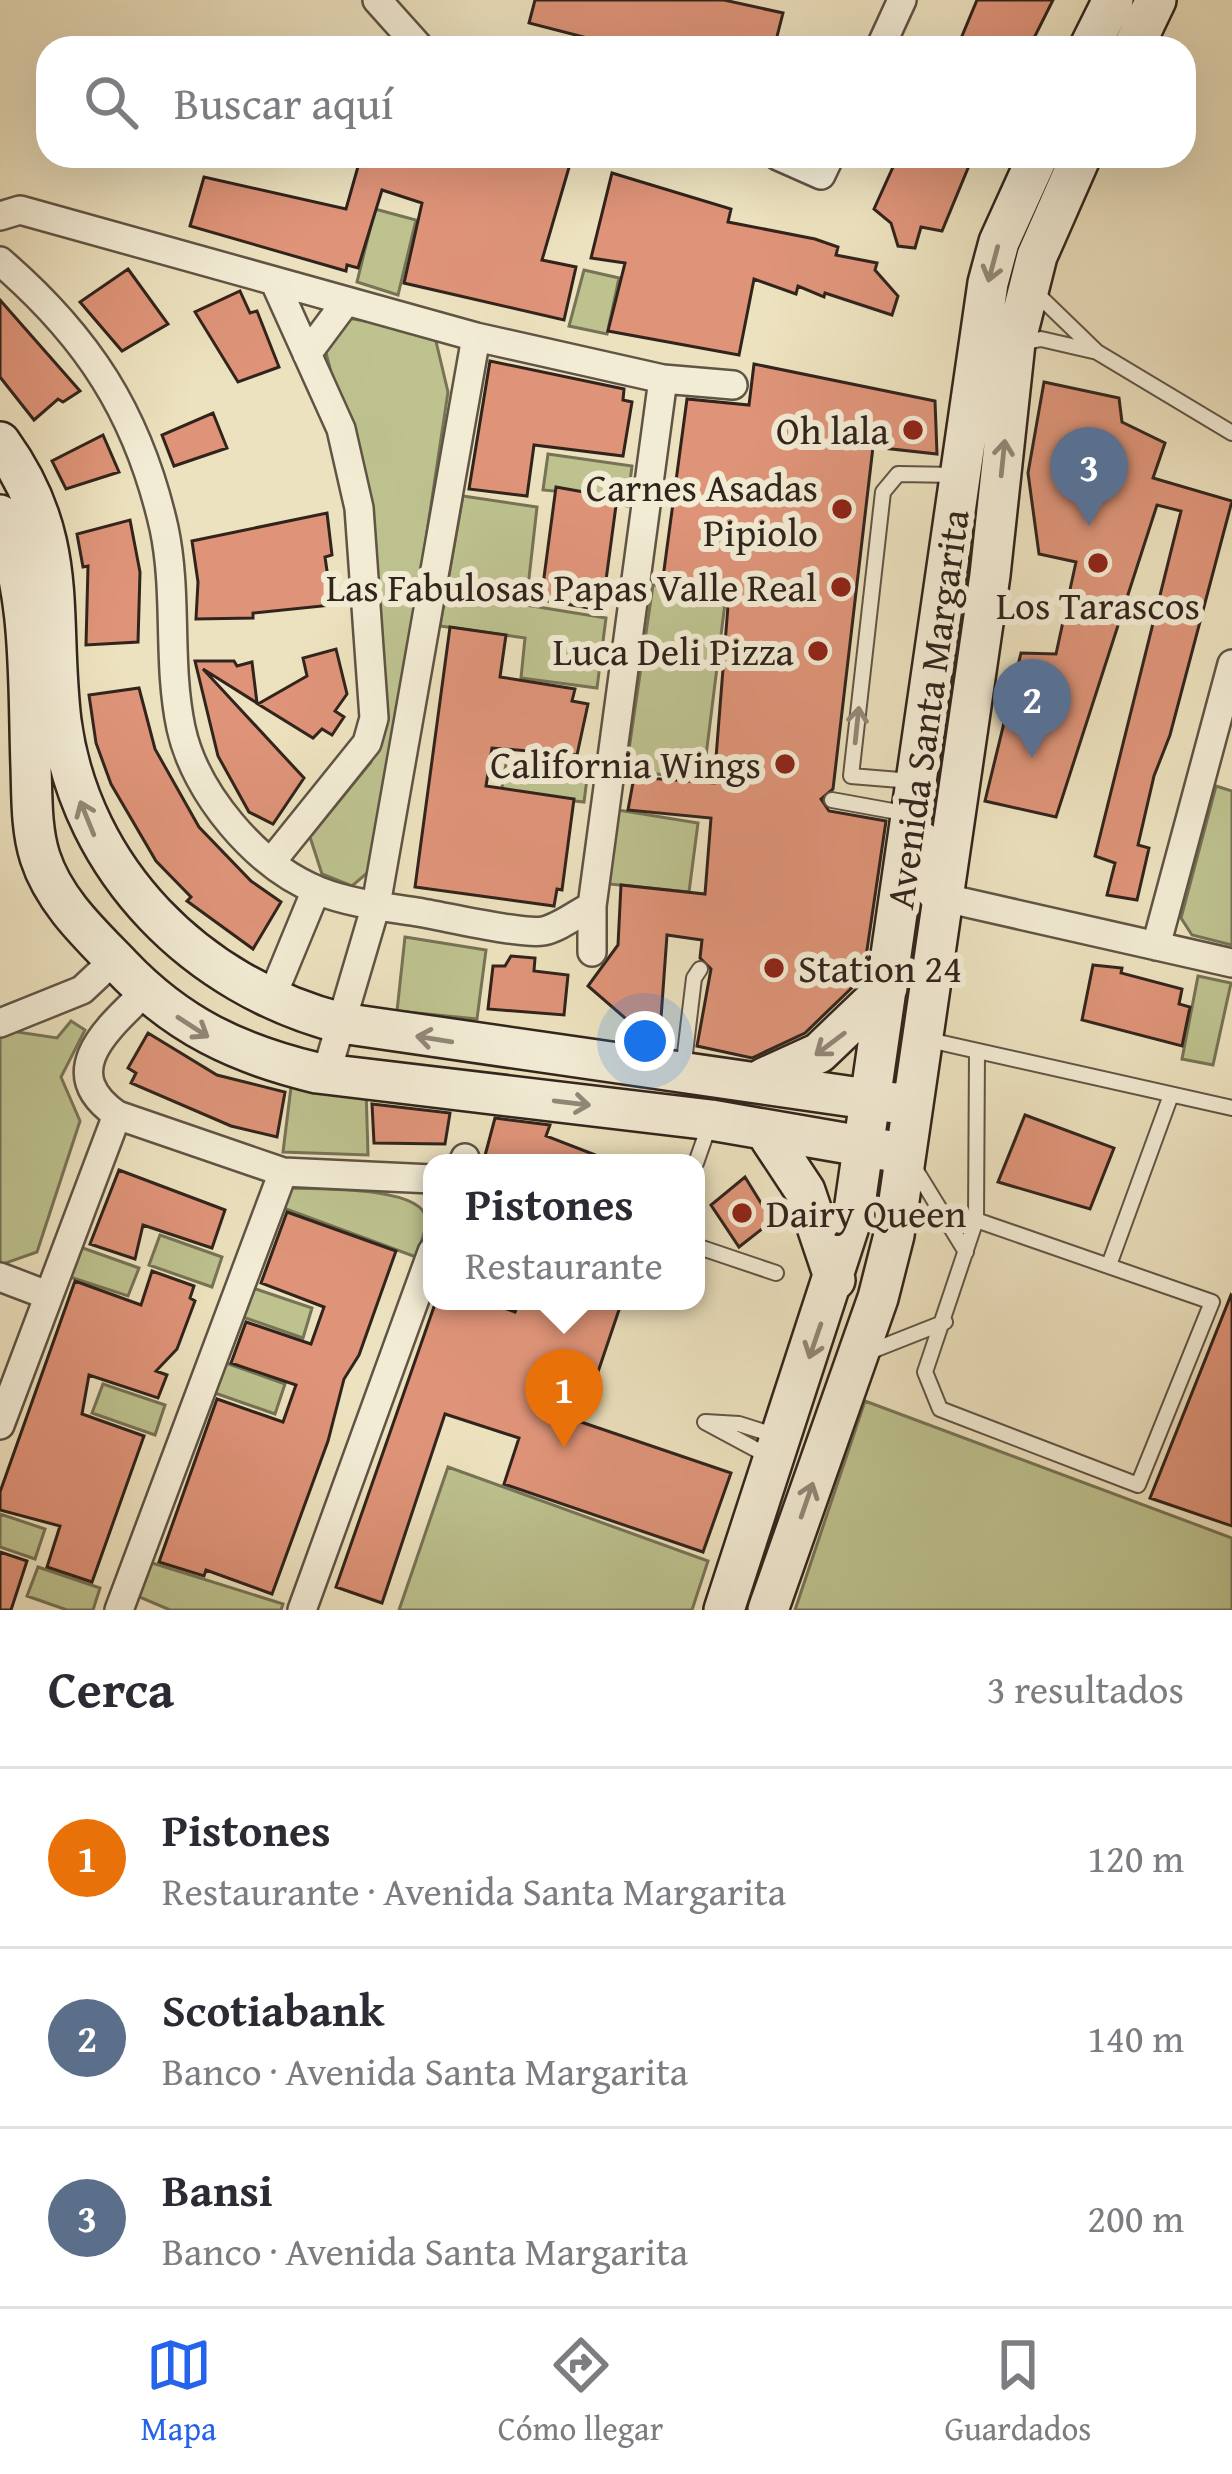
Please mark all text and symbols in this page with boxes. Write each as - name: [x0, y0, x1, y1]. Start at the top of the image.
- search box: [36, 36, 1196, 168]
- icon: search: [78, 69, 144, 135]
- text: Buscar aquí: [174, 70, 393, 135]
- one-way arrow: [981, 244, 1003, 282]
- place label: Oh lala: [776, 401, 890, 458]
- marker: Oh lala: [900, 417, 926, 443]
- pin: 3: [1050, 427, 1128, 526]
- one-way arrow: [992, 439, 1015, 478]
- place label: Carnes Asadas Pipiolo: [586, 458, 818, 560]
- marker: Carnes Asadas Pipiolo: [829, 496, 855, 522]
- street label: Avenida Santa Margarita: [870, 505, 983, 912]
- marker: Los Tarascos: [1085, 550, 1111, 576]
- place label: Las Fabulosas Papas Valle Real: [326, 558, 817, 615]
- marker: Las Fabulosas Papas Valle Real: [828, 574, 854, 600]
- place label: Los Tarascos: [996, 576, 1200, 633]
- place label: Luca Deli Pizza: [553, 622, 795, 679]
- marker: Luca Deli Pizza: [805, 638, 831, 664]
- pin: 2: [993, 659, 1071, 758]
- one-way arrow: [846, 706, 869, 745]
- place label: California Wings: [490, 735, 761, 792]
- marker: California Wings: [772, 751, 798, 777]
- one-way arrow: [75, 800, 96, 837]
- place label: Station 24: [798, 939, 962, 996]
- marker: Station 24: [761, 955, 787, 981]
- your location: [615, 1011, 675, 1071]
- one-way arrow: [176, 1015, 210, 1040]
- one-way arrow: [415, 1027, 454, 1050]
- one-way arrow: [814, 1031, 847, 1056]
- one-way arrow: [552, 1093, 591, 1115]
- popup: [423, 1154, 705, 1310]
- text: Pistones: [465, 1171, 634, 1236]
- place label: Dairy Queen: [766, 1184, 967, 1241]
- marker: Dairy Queen: [729, 1200, 755, 1226]
- text: Restaurante: [465, 1236, 663, 1293]
- one-way arrow: [802, 1321, 824, 1359]
- pin: 1: [525, 1349, 603, 1448]
- one-way arrow: [798, 1482, 819, 1519]
- text: Cerca: [48, 1651, 174, 1726]
- text: 3 resultados: [987, 1660, 1184, 1717]
- text: Pistones: [162, 1797, 330, 1862]
- text: 1: [77, 1829, 97, 1886]
- text: 120 m: [1087, 1829, 1184, 1886]
- text: Restaurante · Avenida Santa Margarita: [162, 1862, 786, 1919]
- text: Scotiabank: [162, 1977, 384, 2042]
- text: 2: [77, 2009, 97, 2066]
- text: 140 m: [1087, 2009, 1184, 2066]
- text: Banco · Avenida Santa Margarita: [162, 2042, 688, 2099]
- text: Bansi: [162, 2157, 273, 2222]
- text: 3: [77, 2189, 97, 2246]
- text: 200 m: [1087, 2189, 1184, 2246]
- text: Banco · Avenida Santa Margarita: [162, 2222, 688, 2279]
- tab: Mapa: [141, 2332, 217, 2452]
- tab: Cómo llegar: [498, 2332, 663, 2452]
- tab: Guardados: [944, 2332, 1091, 2452]

